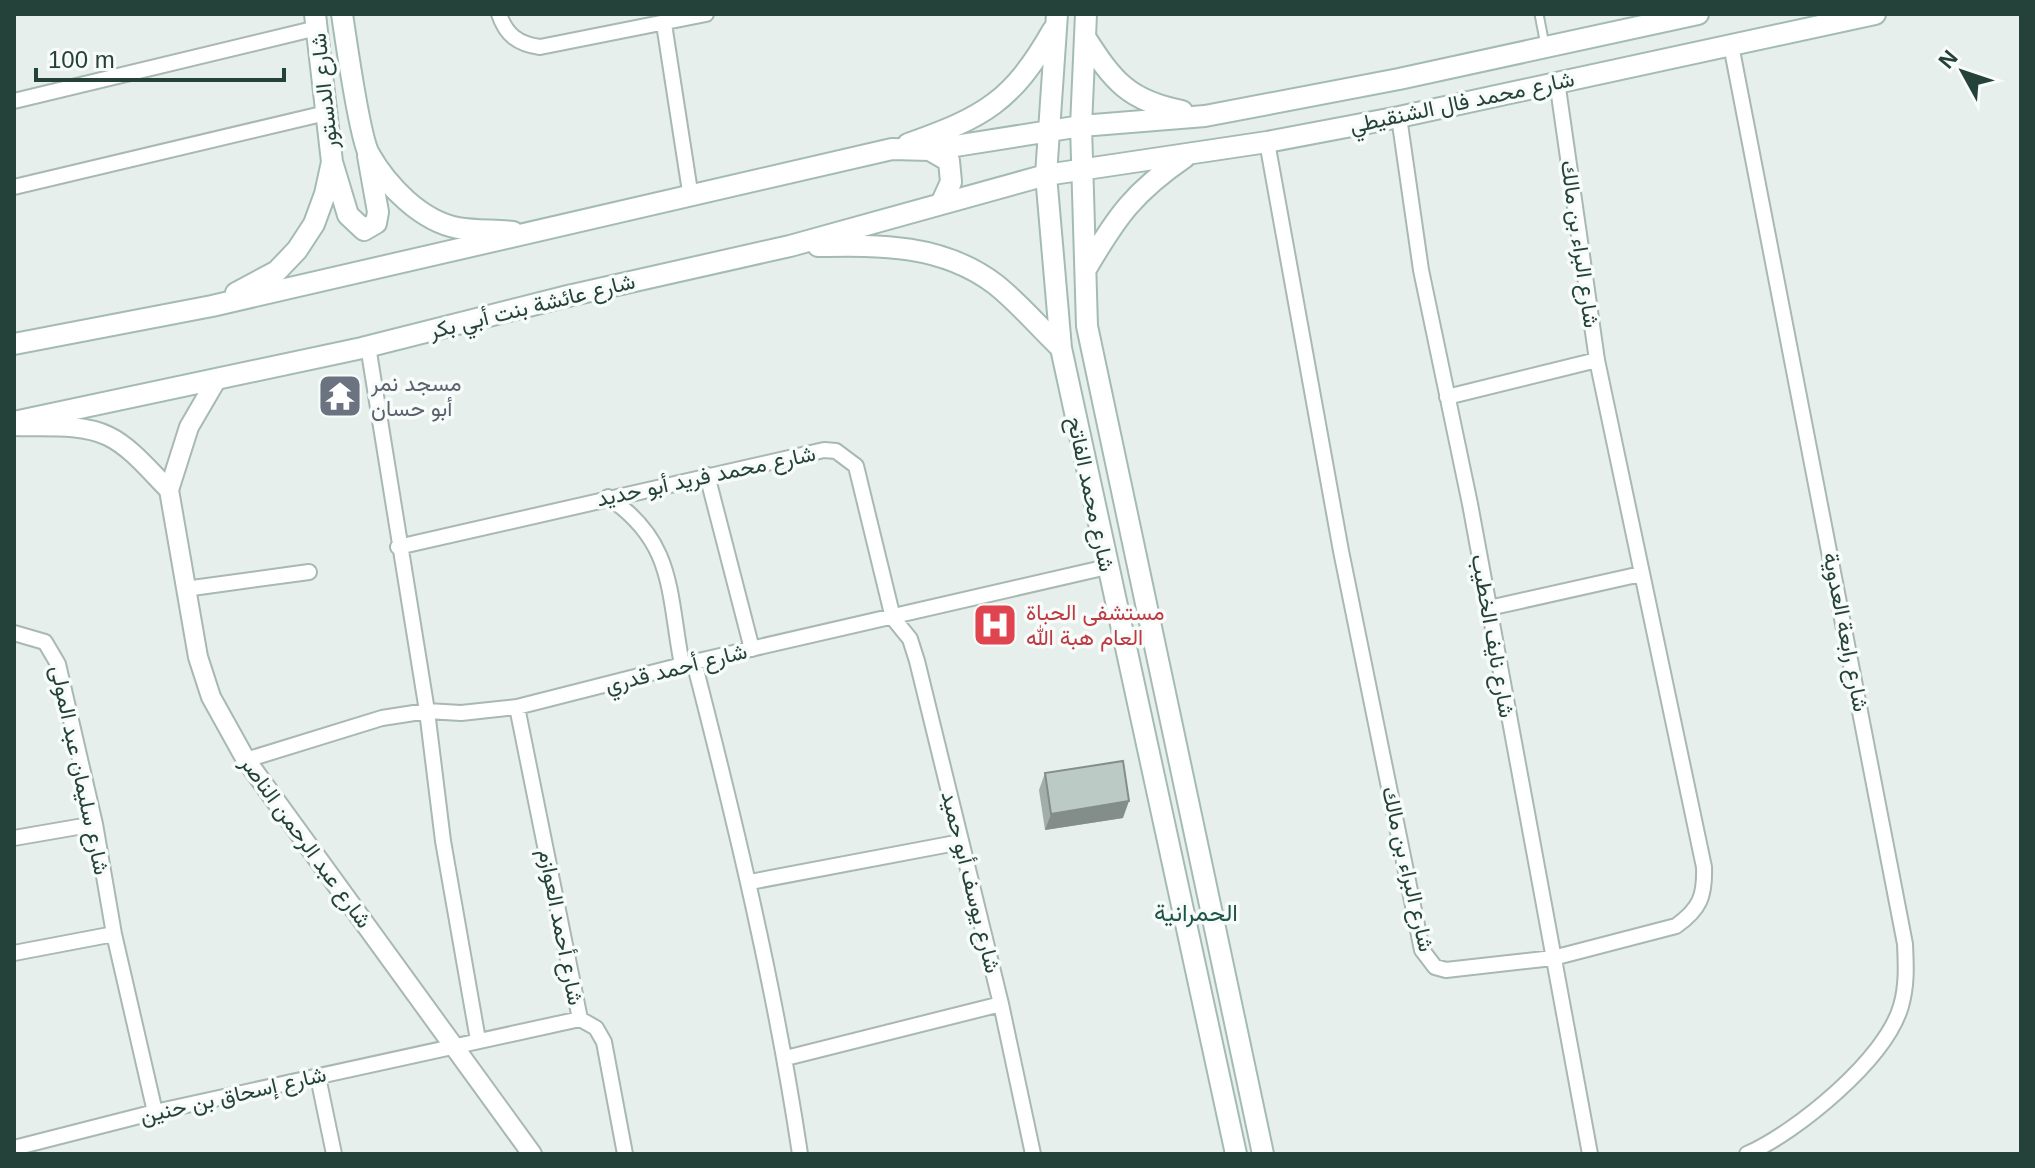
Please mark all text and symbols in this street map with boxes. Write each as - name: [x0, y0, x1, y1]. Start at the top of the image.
- scale bar: [36, 32, 284, 82]
- street label: شارع الدستور: [306, 32, 345, 151]
- north arrow: [1923, 32, 2003, 112]
- text: N: [1933, 45, 1963, 74]
- text: 100 m: [48, 46, 115, 73]
- street label: شارع محمد فال الشنقيطي: [1347, 66, 1578, 144]
- street label: شارع البراء بن مالك: [1554, 159, 1604, 330]
- street label: شارع عائشة بنت أبي بكر: [426, 268, 639, 350]
- place label: مسجد نمر أبو حسان: [370, 371, 462, 422]
- temple icon: مسجد نمر أبو حسان: [316, 372, 364, 420]
- street label: شارع محمد الفاتح: [1060, 414, 1120, 574]
- street label: شارع محمد فريد أبو حديد: [594, 441, 818, 513]
- street label: شارع رابعة العدوية: [1816, 550, 1874, 714]
- street label: شارع نايف الخطيب: [1464, 552, 1520, 720]
- place label: مستشفى الحياة العام هبة الله: [1026, 600, 1165, 652]
- hospital icon: مستشفى الحياة العام هبة الله: [971, 601, 1019, 649]
- street label: شارع أحمد قدري: [602, 638, 751, 704]
- street label: شارع سليمان عبد المولى: [44, 663, 114, 877]
- street label: شارع عبد الرحمن الناصر: [233, 750, 377, 934]
- street label: شارع البراء بن مالك: [1375, 784, 1439, 955]
- street label: شارع يوسف أبو حميد: [934, 788, 1006, 976]
- street label: شارع أحمد العوازم: [532, 847, 588, 1008]
- district label: الحمرانية: [1154, 899, 1238, 928]
- street label: شارع إسحاق بن حنين: [138, 1061, 329, 1131]

